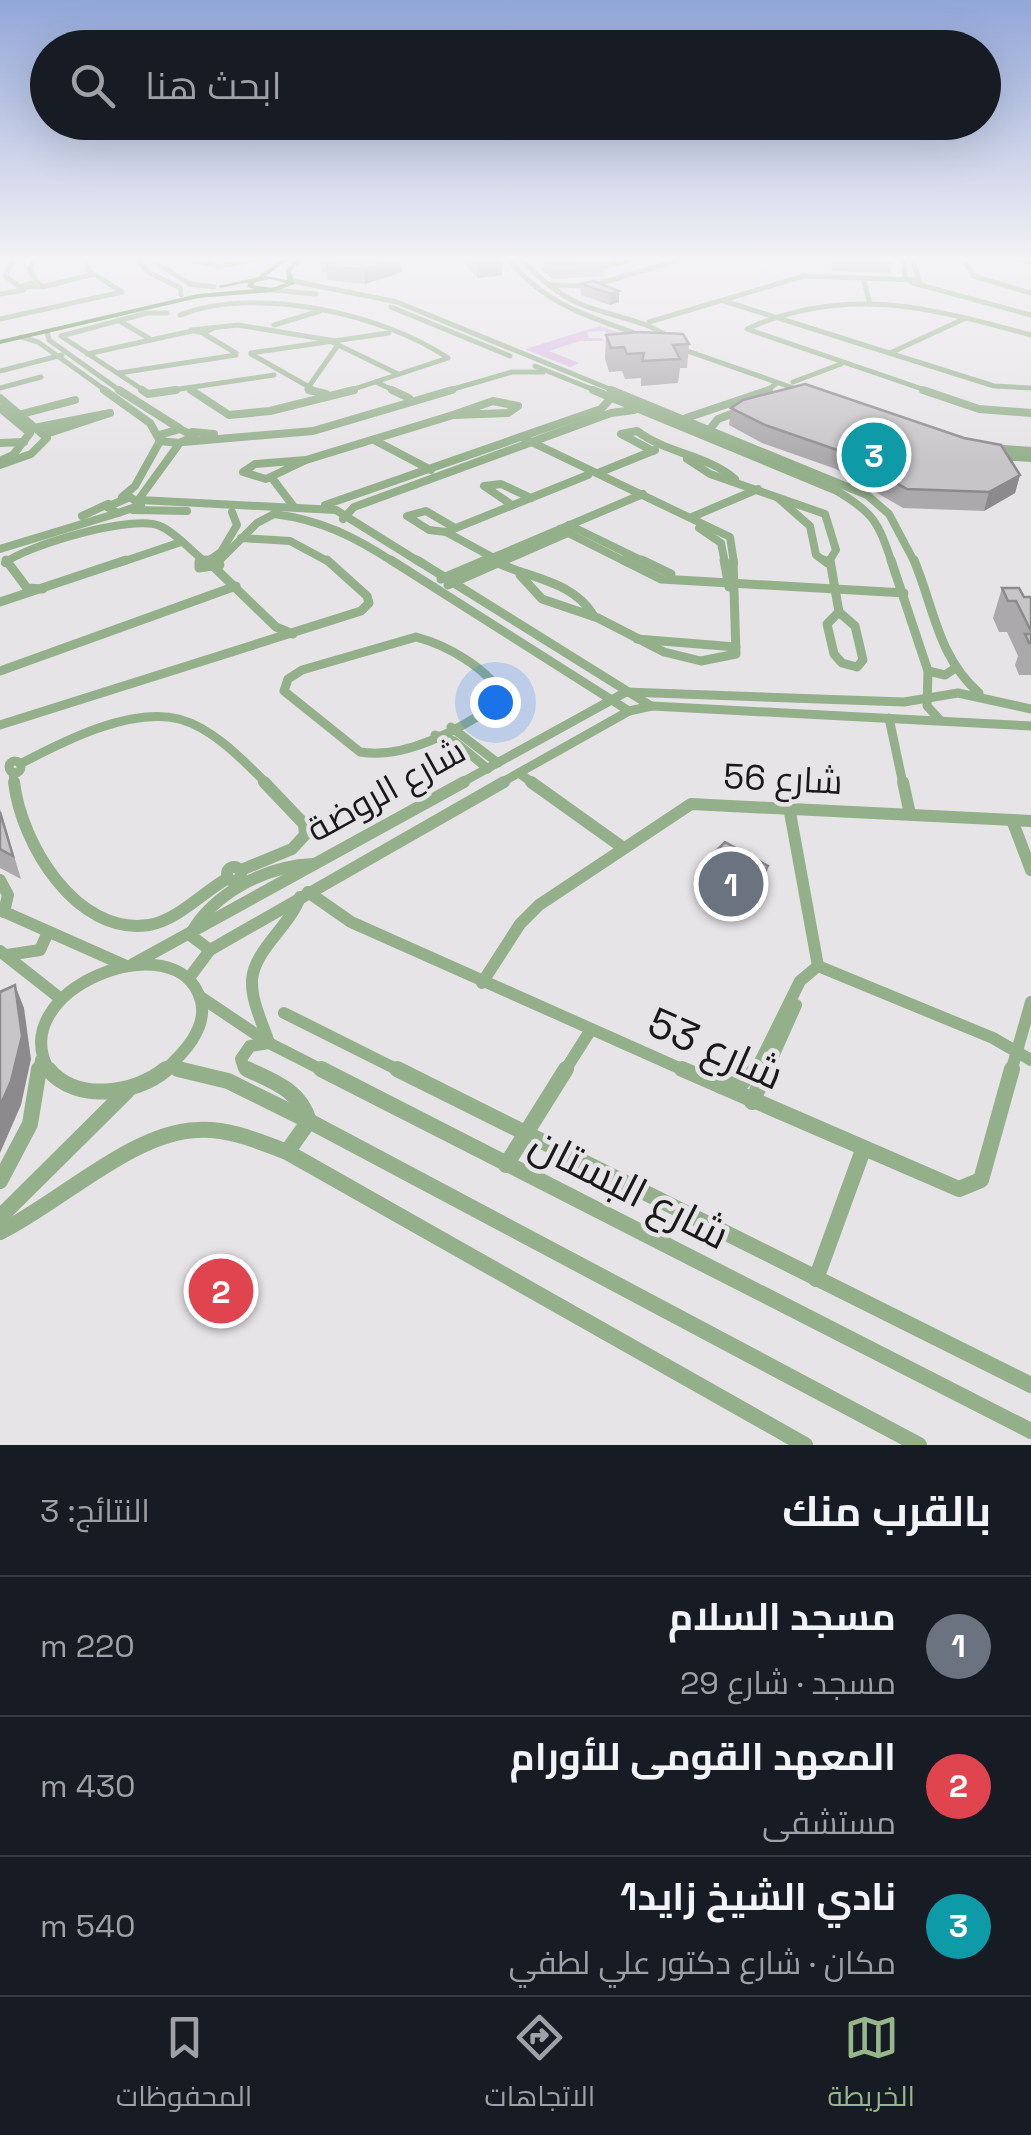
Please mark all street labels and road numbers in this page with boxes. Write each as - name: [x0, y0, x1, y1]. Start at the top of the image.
- street label: شارع الروضة: [299, 728, 473, 852]
- street label: شارع 56: [722, 754, 844, 805]
- street label: شارع 53: [639, 995, 792, 1103]
- street label: شارع البستان: [521, 1116, 738, 1262]

